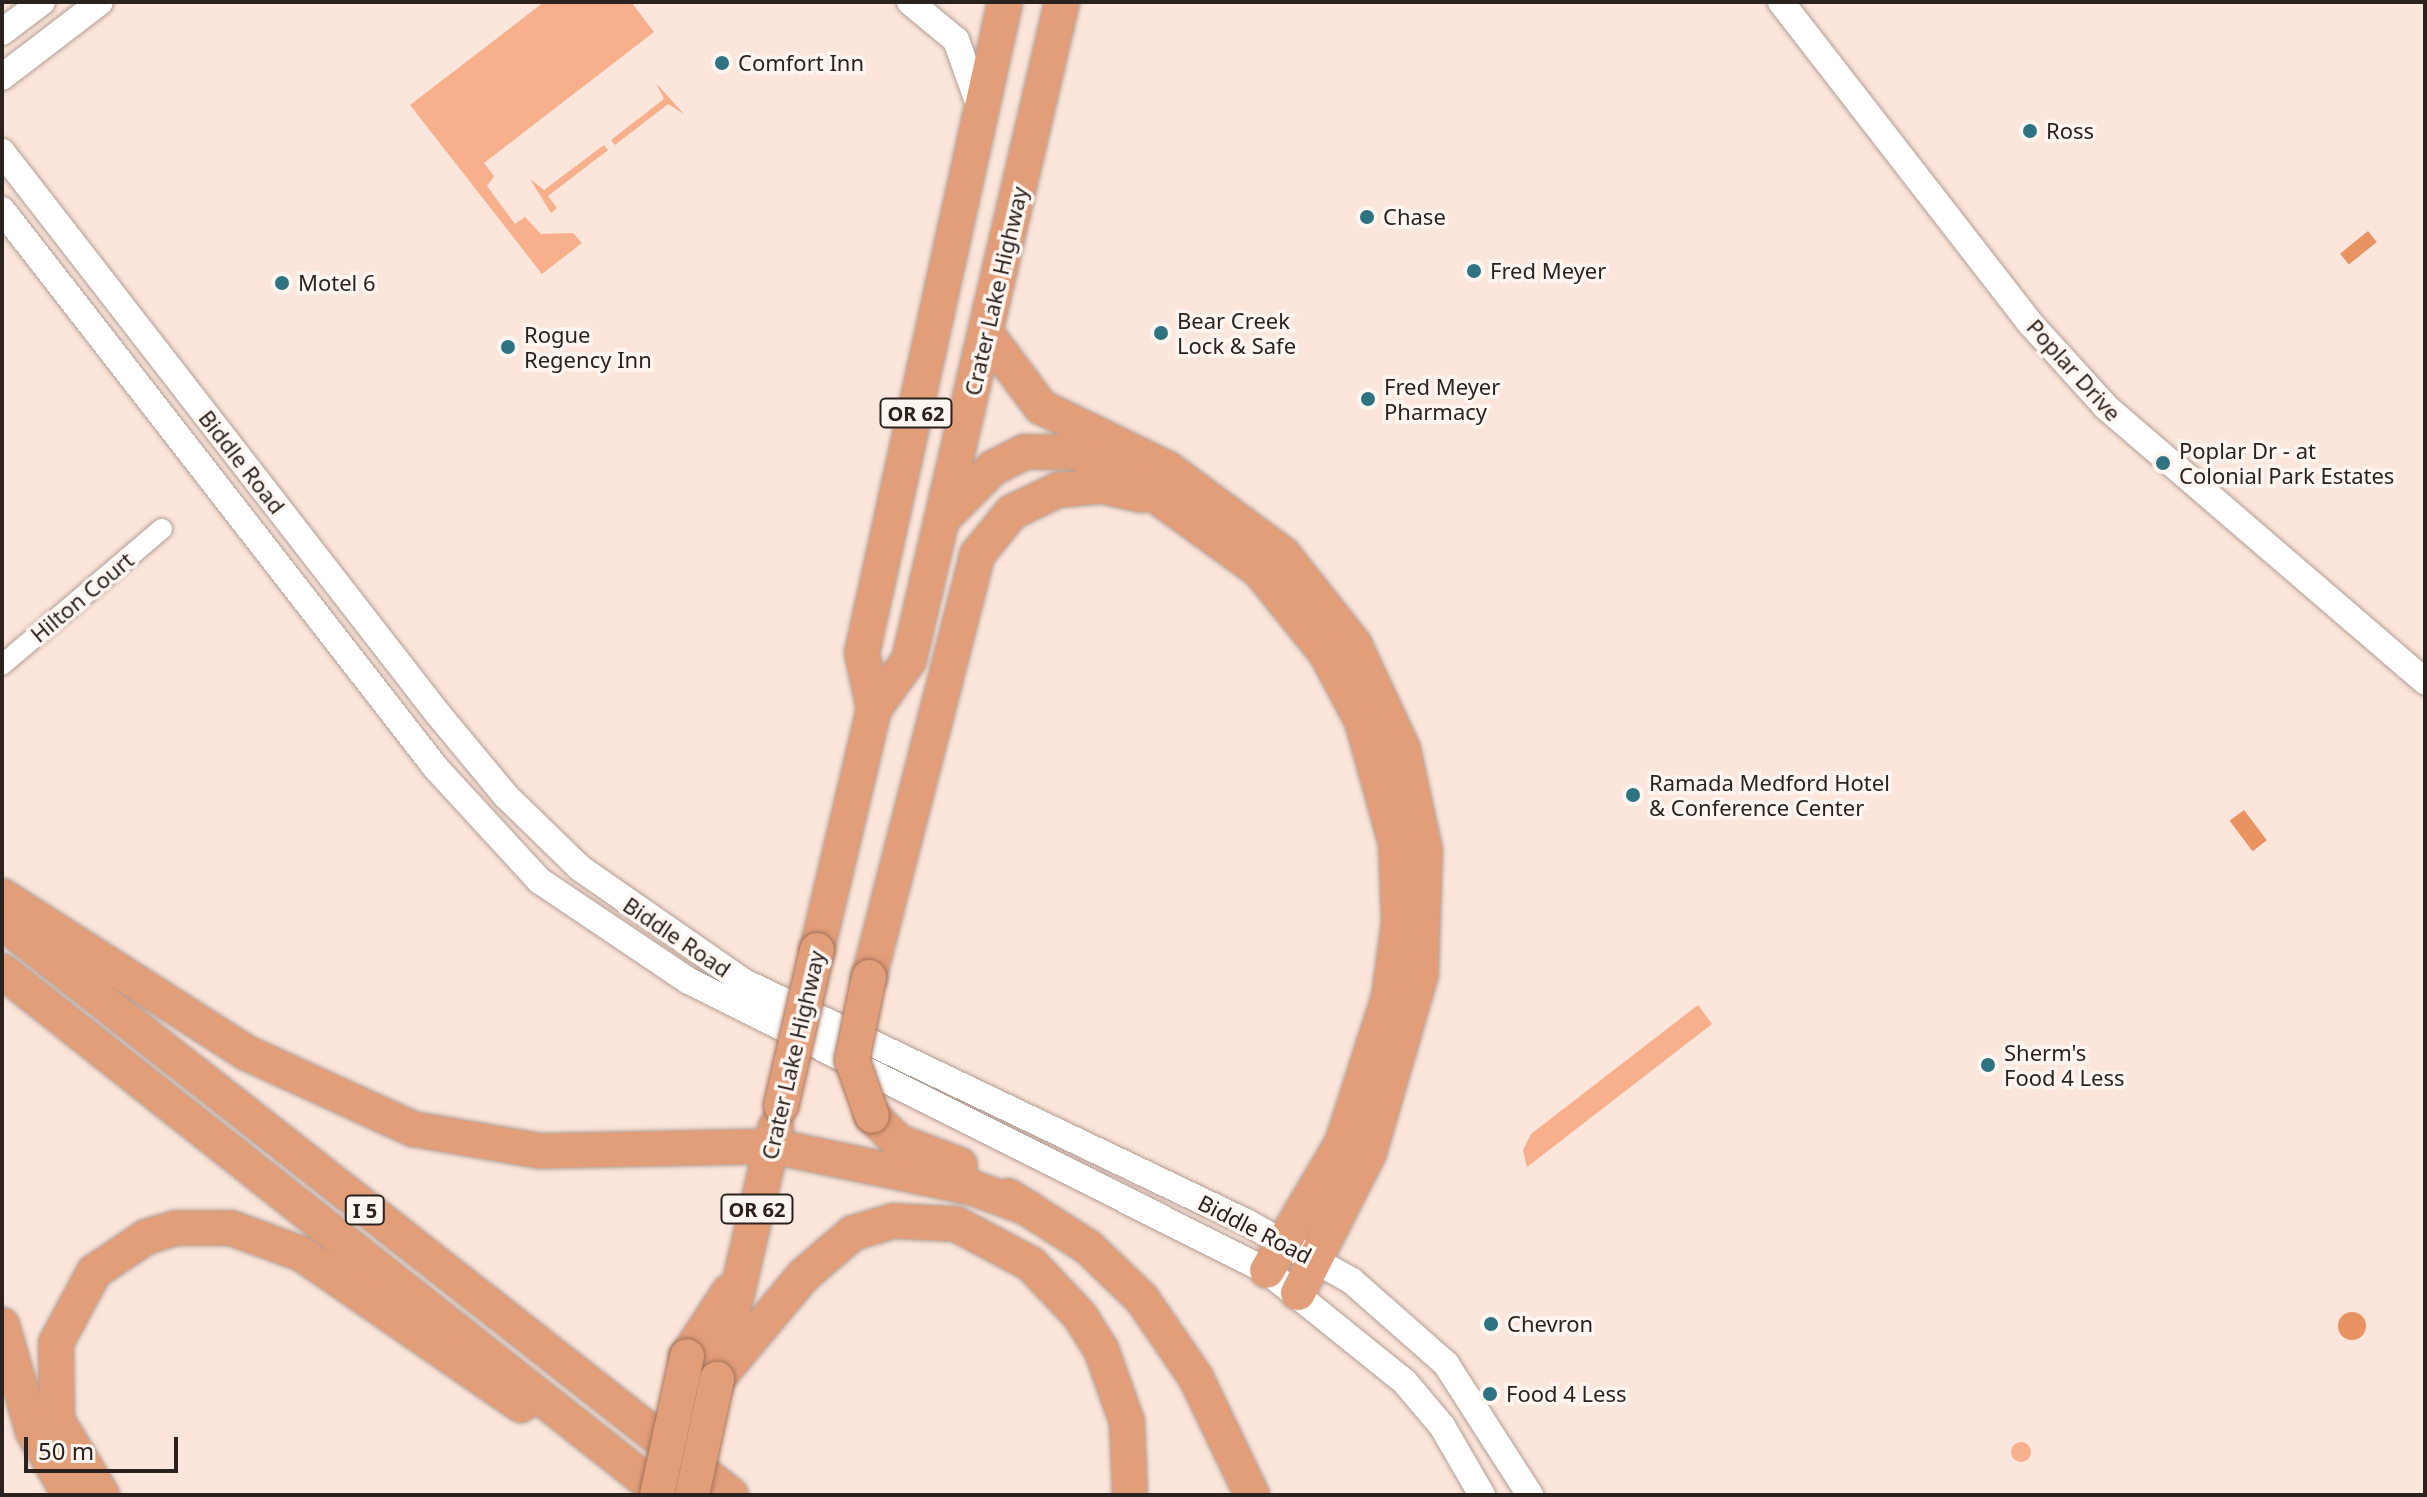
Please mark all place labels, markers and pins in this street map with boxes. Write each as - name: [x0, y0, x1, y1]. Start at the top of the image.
- place label: Comfort Inn: [738, 50, 864, 76]
- marker: Comfort Inn: [713, 54, 731, 72]
- place label: Ross: [2046, 118, 2094, 144]
- marker: Ross: [2021, 122, 2039, 140]
- place label: Chase: [1383, 204, 1446, 230]
- marker: Chase: [1358, 208, 1376, 226]
- place label: Fred Meyer: [1490, 258, 1606, 284]
- marker: Fred Meyer: [1465, 262, 1483, 280]
- place label: Motel 6: [298, 270, 376, 296]
- marker: Motel 6: [273, 274, 291, 292]
- place label: Bear Creek Lock & Safe: [1177, 307, 1296, 358]
- place label: Rogue Regency Inn: [524, 321, 652, 372]
- marker: Bear Creek Lock & Safe: [1152, 324, 1170, 342]
- marker: Rogue Regency Inn: [499, 338, 517, 356]
- place label: Fred Meyer Pharmacy: [1384, 373, 1500, 424]
- marker: Fred Meyer Pharmacy: [1359, 390, 1377, 408]
- place label: Poplar Dr - at Colonial Park Estates: [2179, 437, 2394, 488]
- marker: Poplar Dr - at Colonial Park Estates: [2154, 454, 2172, 472]
- place label: Ramada Medford Hotel & Conference Center: [1649, 769, 1890, 820]
- marker: Ramada Medford Hotel & Conference Center: [1624, 786, 1642, 804]
- place label: Sherm's Food 4 Less: [2004, 1039, 2125, 1090]
- marker: Sherm's Food 4 Less: [1979, 1056, 1997, 1074]
- place label: Chevron: [1507, 1311, 1593, 1337]
- marker: Chevron: [1482, 1315, 1500, 1333]
- place label: Food 4 Less: [1506, 1381, 1627, 1407]
- marker: Food 4 Less: [1481, 1385, 1499, 1403]

